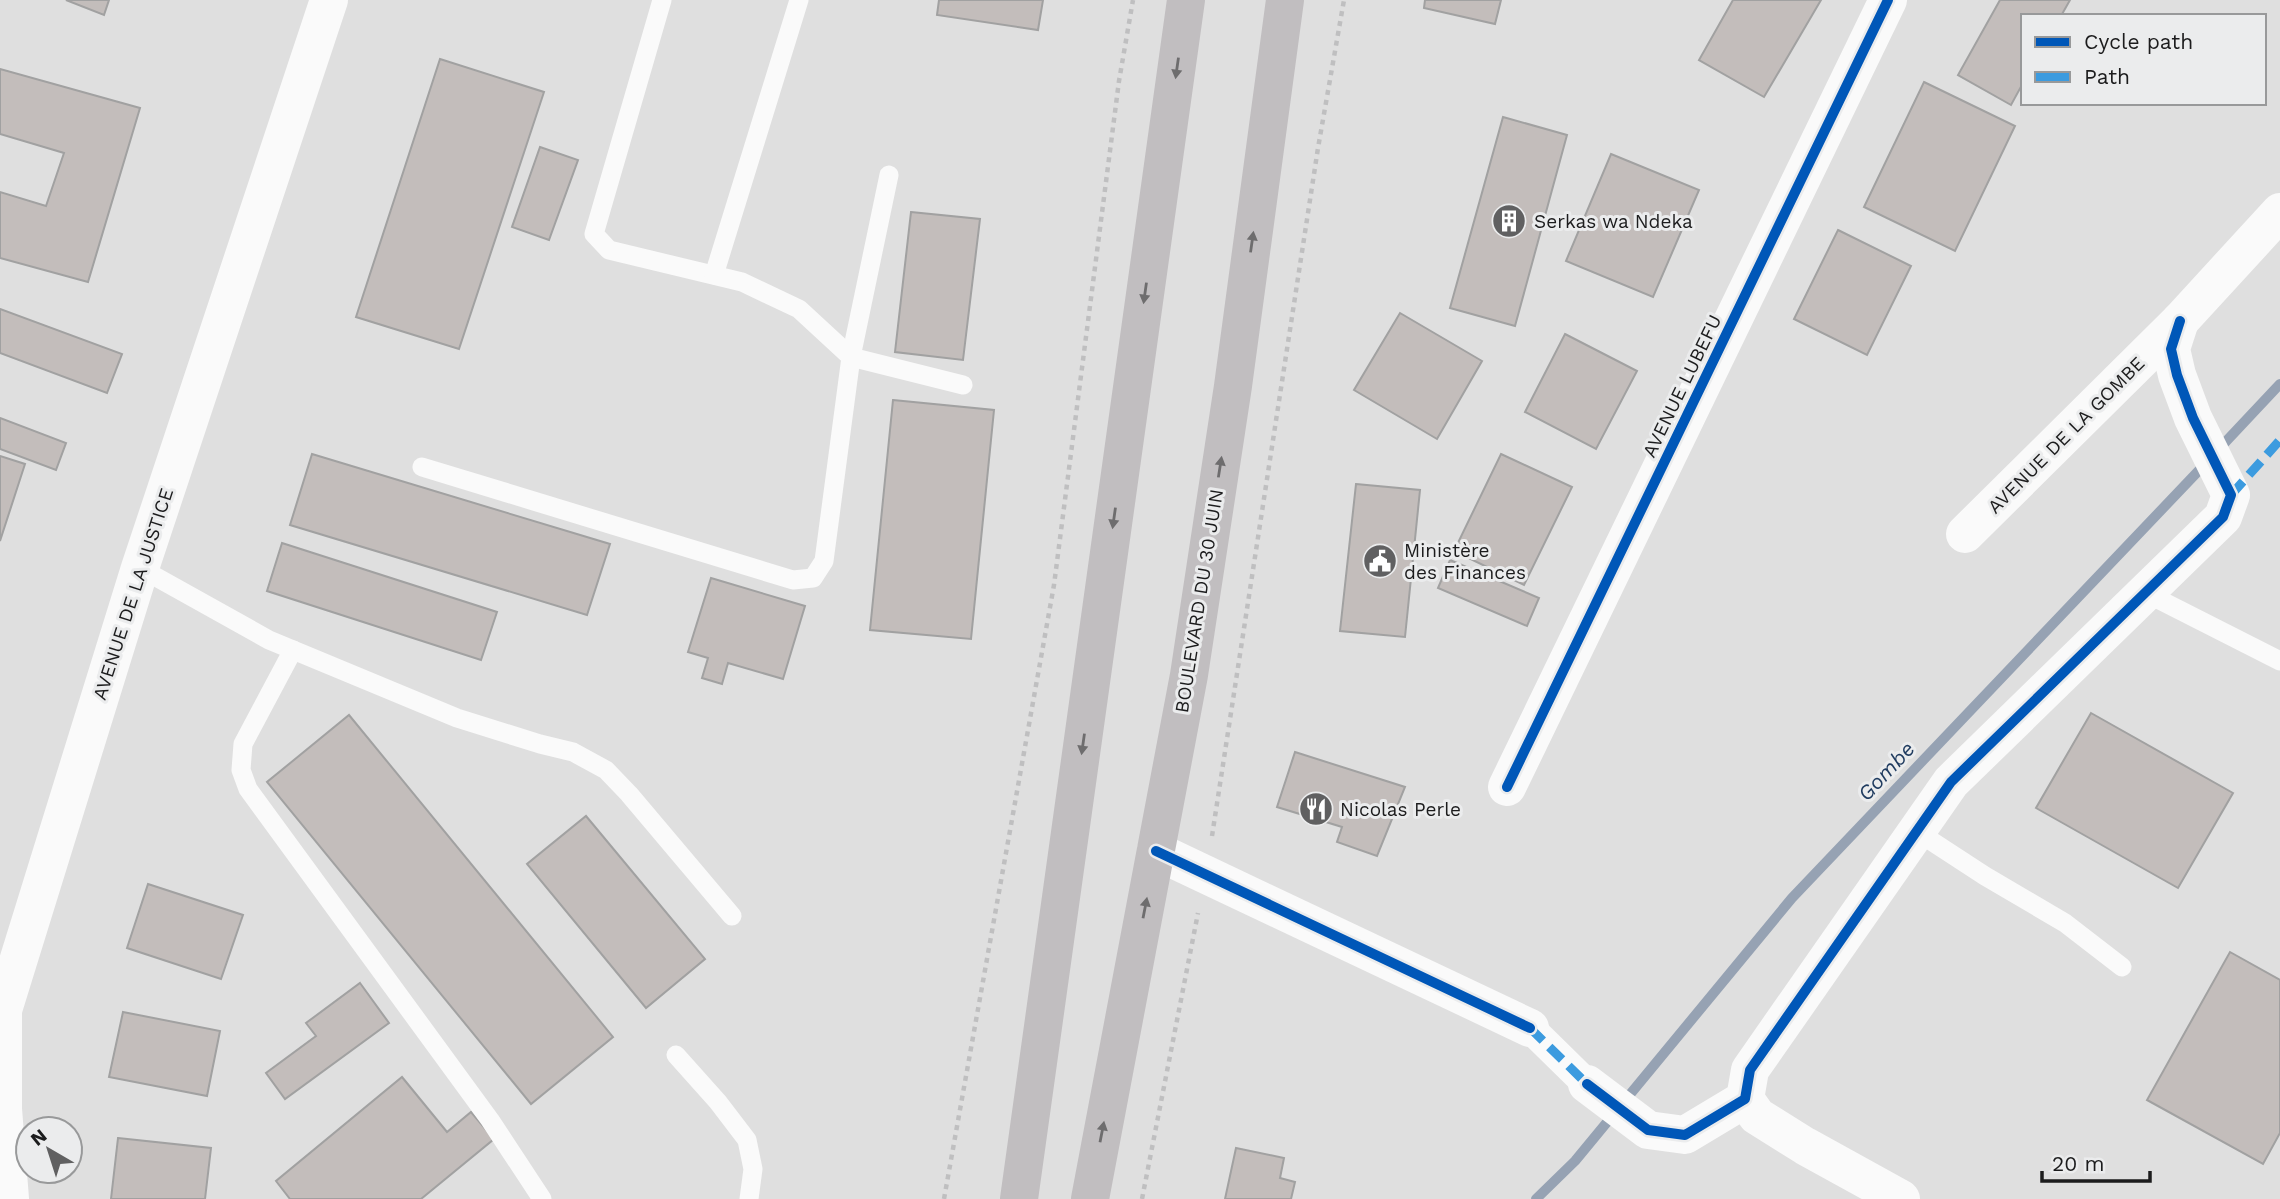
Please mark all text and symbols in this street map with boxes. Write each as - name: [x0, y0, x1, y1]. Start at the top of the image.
- legend: [2021, 14, 2266, 105]
- text: Cycle path: [2084, 29, 2193, 54]
- one-way arrow: [1171, 57, 1182, 79]
- text: Path: [2084, 64, 2130, 89]
- building icon: Serkas wa Ndeka: [1490, 202, 1528, 240]
- place label: Serkas wa Ndeka: [1534, 210, 1693, 233]
- one-way arrow: [1247, 231, 1258, 253]
- one-way arrow: [1140, 282, 1151, 304]
- street label: AVENUE LUBEFU: [1637, 311, 1727, 461]
- street label: AVENUE DE LA GOMBE: [1983, 352, 2149, 518]
- one-way arrow: [1215, 456, 1226, 478]
- street label: AVENUE DE LA JUSTICE: [88, 485, 178, 703]
- street label: BOULEVARD DU 30 JUIN: [1170, 487, 1228, 715]
- one-way arrow: [1108, 507, 1119, 529]
- place label: Ministère des Finances: [1404, 539, 1526, 584]
- public building icon: Ministère des Finances: [1361, 542, 1399, 580]
- one-way arrow: [1077, 733, 1088, 755]
- water label: Gombe: [1852, 736, 1920, 806]
- restaurant icon: Nicolas Perle: [1297, 790, 1335, 828]
- place label: Nicolas Perle: [1340, 798, 1461, 821]
- one-way arrow: [1140, 897, 1151, 919]
- north arrow: [14, 1115, 84, 1185]
- one-way arrow: [1097, 1121, 1108, 1143]
- text: N: [26, 1124, 51, 1151]
- scale bar: [2042, 1140, 2150, 1184]
- text: 20 m: [2052, 1151, 2104, 1176]

